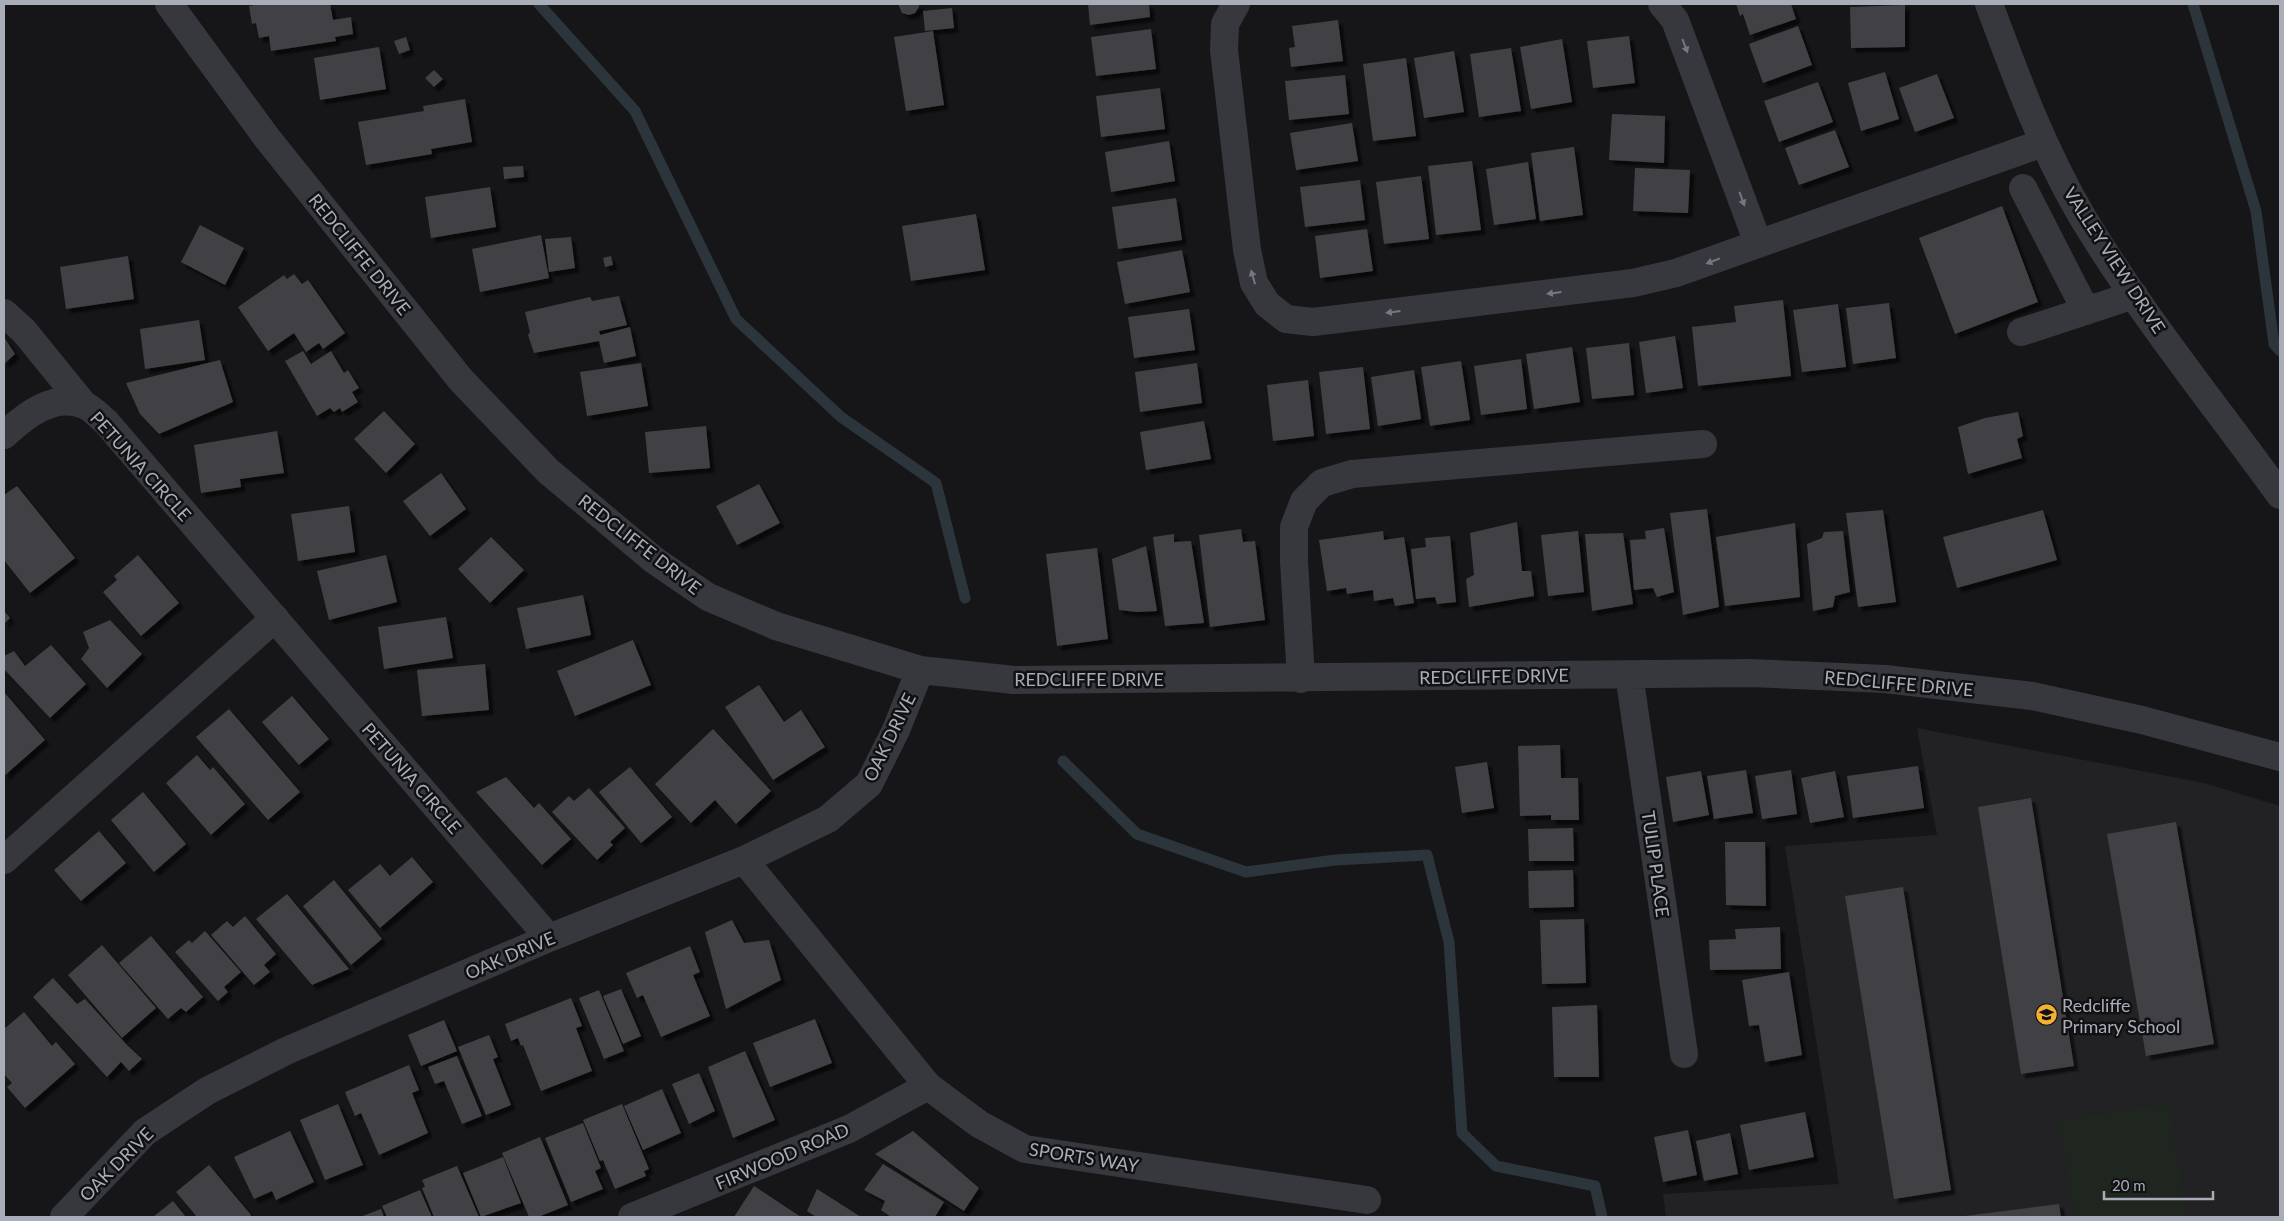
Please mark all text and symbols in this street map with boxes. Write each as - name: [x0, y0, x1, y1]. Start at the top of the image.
- one-way arrow: [1682, 39, 1690, 53]
- street label: VALLEY VIEW DRIVE: [2059, 183, 2171, 337]
- street label: REDCLIFFE DRIVE: [304, 189, 416, 319]
- one-way arrow: [1739, 191, 1746, 206]
- one-way arrow: [1705, 257, 1720, 265]
- one-way arrow: [1249, 269, 1257, 284]
- one-way arrow: [1546, 289, 1562, 297]
- one-way arrow: [1384, 309, 1400, 317]
- street label: PETUNIA CIRCLE: [86, 407, 196, 525]
- street label: REDCLIFFE DRIVE: [574, 489, 706, 599]
- street label: REDCLIFFE DRIVE: [1419, 664, 1569, 688]
- street label: REDCLIFFE DRIVE: [1824, 666, 1974, 700]
- street label: REDCLIFFE DRIVE: [1014, 668, 1164, 690]
- street label: OAK DRIVE: [858, 689, 920, 785]
- street label: PETUNIA CIRCLE: [358, 718, 466, 838]
- street label: TULIP PLACE: [1638, 809, 1674, 919]
- street label: OAK DRIVE: [462, 926, 558, 984]
- place label: Redcliffe Primary School: [2062, 994, 2180, 1037]
- school or university icon: Redcliffe Primary School: [2034, 1003, 2058, 1027]
- street label: FIRWOOD ROAD: [712, 1118, 852, 1194]
- street label: OAK DRIVE: [75, 1123, 157, 1205]
- street label: SPORTS WAY: [1028, 1137, 1141, 1177]
- scale bar: [2104, 1168, 2213, 1200]
- text: 20 m: [2112, 1176, 2146, 1194]

